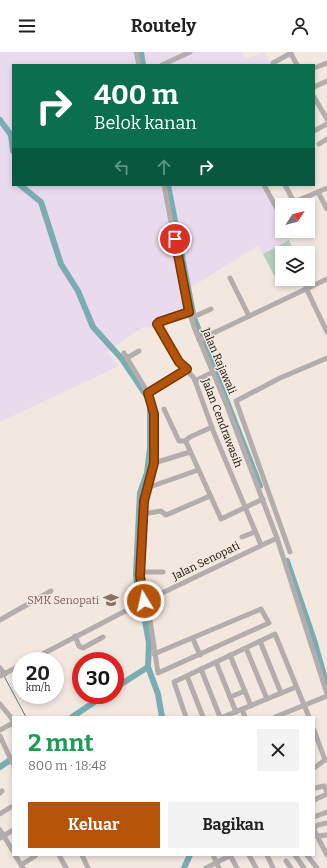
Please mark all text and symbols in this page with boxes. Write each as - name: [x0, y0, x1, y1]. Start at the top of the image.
- icon: menu: [16, 15, 38, 37]
- text: Routely: [131, 15, 196, 37]
- icon: person: [289, 15, 311, 37]
- text: 400 m: [94, 78, 178, 111]
- icon: right: [28, 80, 80, 132]
- text: Belok kanan: [94, 112, 197, 134]
- icon: left: [111, 156, 133, 178]
- icon: ahead: [153, 156, 175, 178]
- icon: right: [195, 156, 217, 178]
- north arrow: [275, 198, 315, 238]
- map controls: [275, 198, 315, 286]
- pin: [158, 222, 192, 256]
- icon: arrive: [164, 228, 186, 250]
- button: layers: [275, 246, 315, 286]
- street label: Jalan Rajawali: [199, 325, 239, 397]
- street label: Jalan Cendrawasih: [199, 376, 245, 469]
- street label: Jalan Senopati: [169, 539, 242, 583]
- position arrow: [123, 580, 165, 622]
- school or university icon: SMK Senopati: [102, 591, 120, 609]
- place label: SMK Senopati: [27, 594, 100, 607]
- speed limit sign: 30: [72, 652, 124, 704]
- text: 20: [26, 661, 50, 685]
- text: km/h: [26, 682, 50, 694]
- text: 2 mnt: [28, 729, 94, 757]
- button: close: [257, 729, 299, 771]
- text: 800 m · 18:48: [28, 758, 107, 773]
- button: Keluar: [28, 802, 160, 848]
- button: Bagikan: [168, 802, 299, 848]

